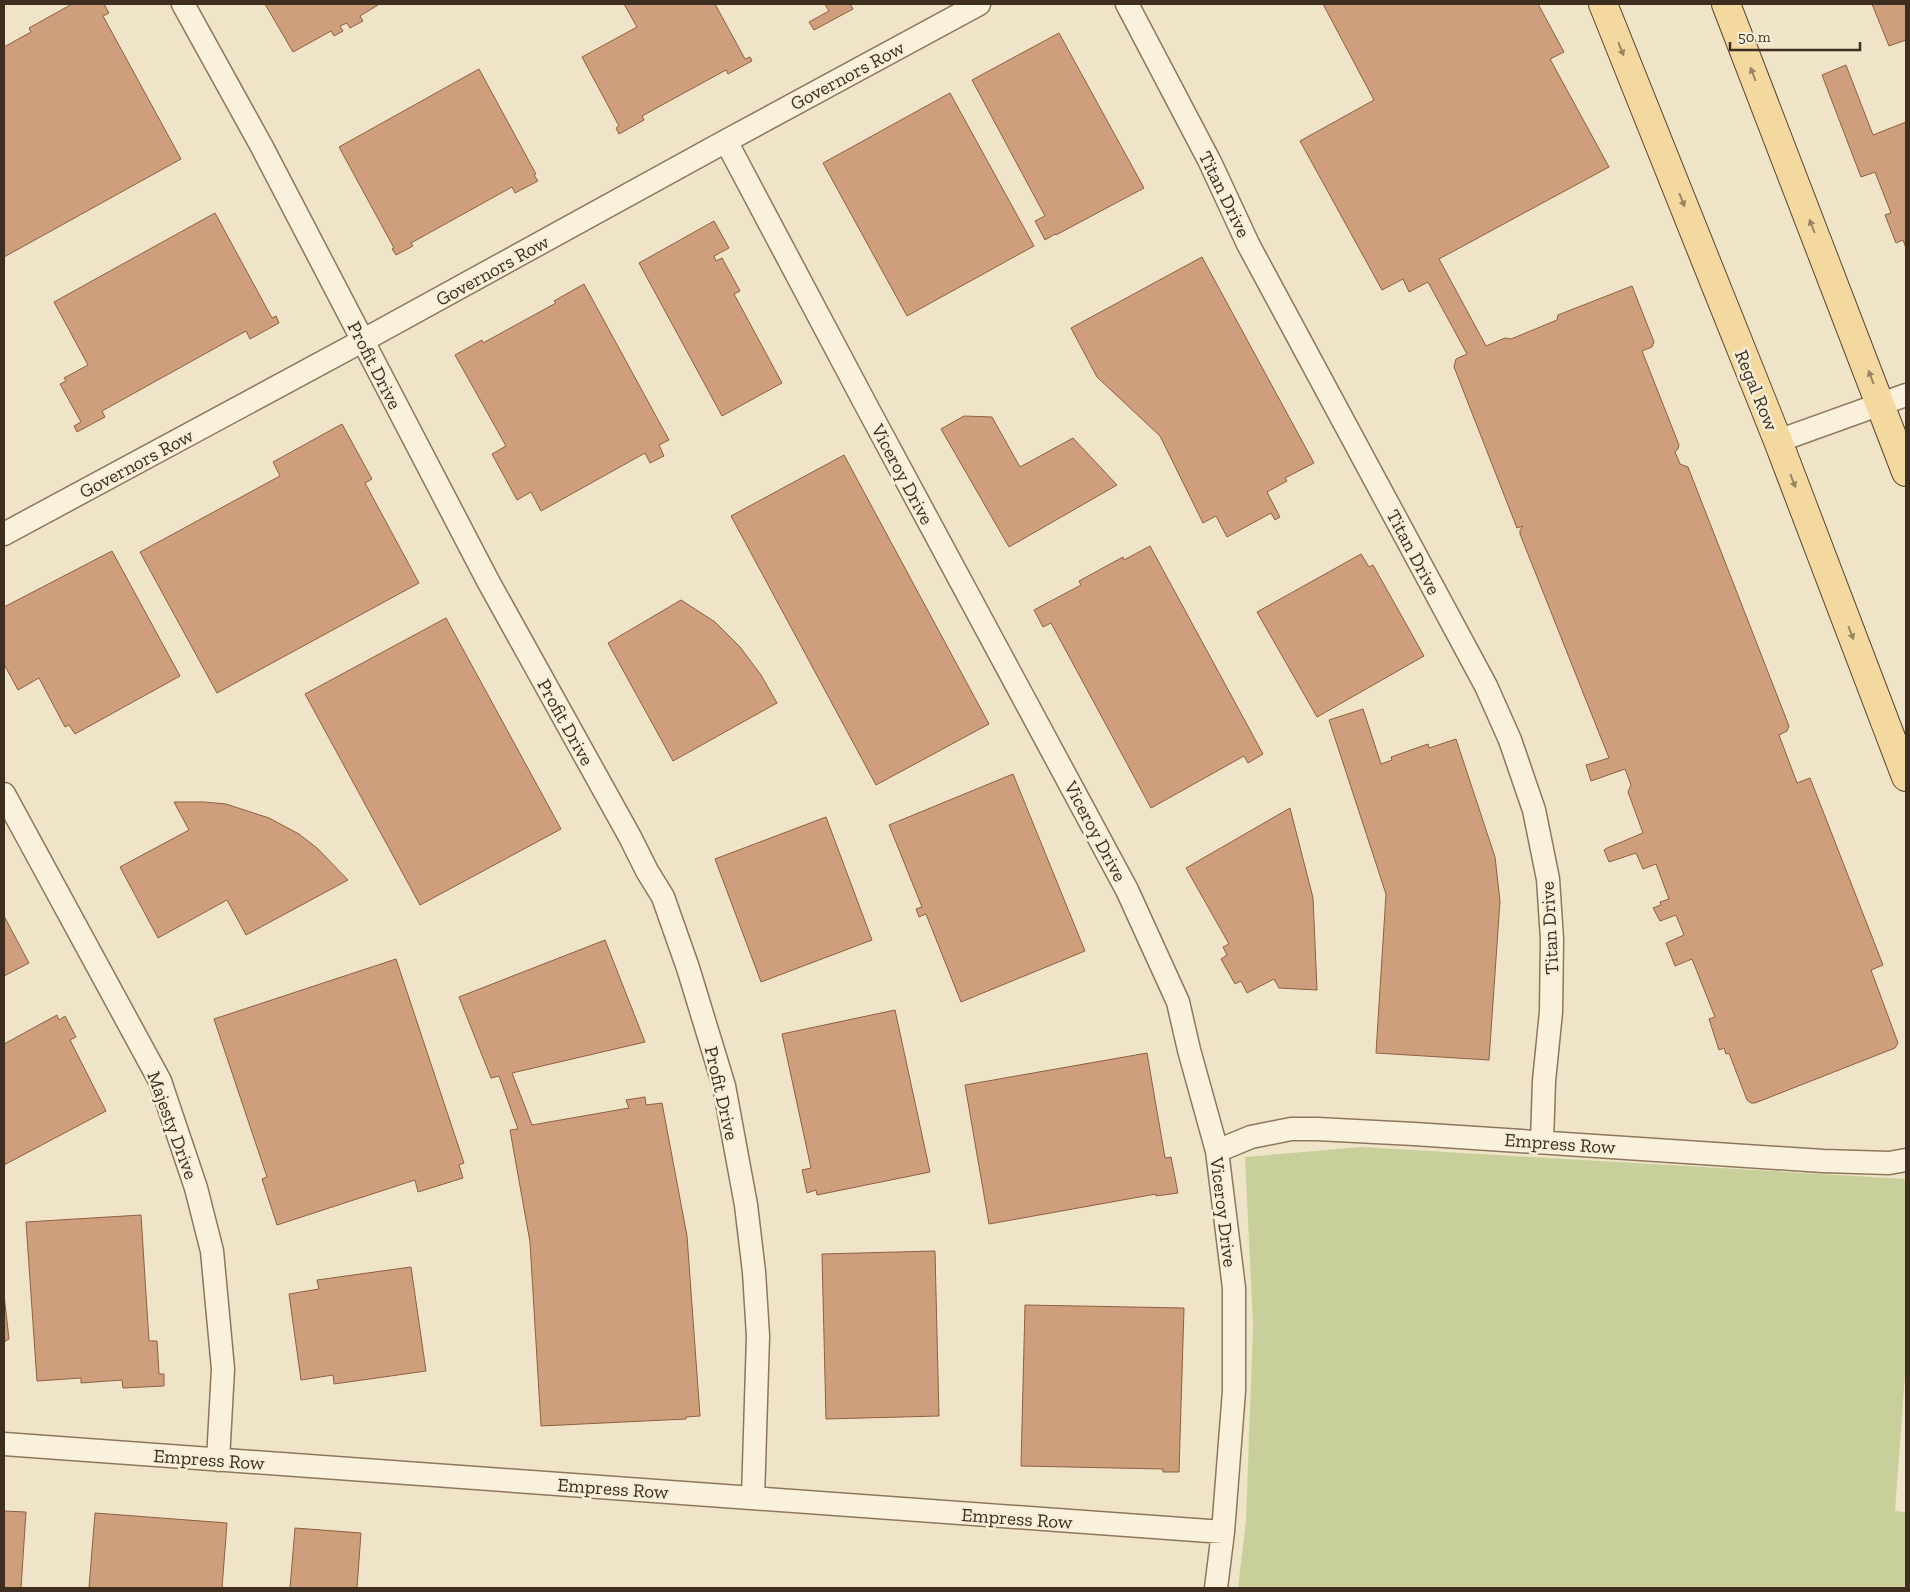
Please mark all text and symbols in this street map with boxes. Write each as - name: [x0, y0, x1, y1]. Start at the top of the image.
- scale bar: [1730, 20, 1860, 52]
- text: 50 m: [1738, 28, 1771, 46]
- street label: Governors Row: [786, 36, 909, 115]
- one-way arrow: [1618, 42, 1626, 56]
- one-way arrow: [1749, 66, 1757, 81]
- street label: Titan Drive: [1194, 147, 1255, 241]
- one-way arrow: [1678, 193, 1686, 207]
- one-way arrow: [1808, 218, 1815, 233]
- street label: Governors Row: [432, 230, 553, 311]
- street label: Profit Drive: [343, 317, 407, 413]
- street label: Regal Row: [1730, 346, 1783, 434]
- one-way arrow: [1867, 369, 1875, 384]
- street label: Viceroy Drive: [866, 419, 939, 529]
- street label: Governors Row: [75, 424, 198, 503]
- one-way arrow: [1789, 474, 1797, 489]
- street label: Titan Drive: [1382, 506, 1446, 599]
- one-way arrow: [1847, 626, 1855, 641]
- street label: Profit Drive: [532, 675, 599, 770]
- street label: Viceroy Drive: [1059, 776, 1132, 886]
- street label: Titan Drive: [1536, 881, 1563, 975]
- street label: Profit Drive: [700, 1044, 743, 1142]
- street label: Majesty Drive: [142, 1068, 203, 1182]
- street label: Empress Row: [1504, 1128, 1617, 1159]
- street label: Viceroy Drive: [1205, 1155, 1242, 1268]
- street label: Empress Row: [153, 1444, 266, 1475]
- street label: Empress Row: [557, 1473, 670, 1504]
- street label: Empress Row: [961, 1503, 1074, 1534]

